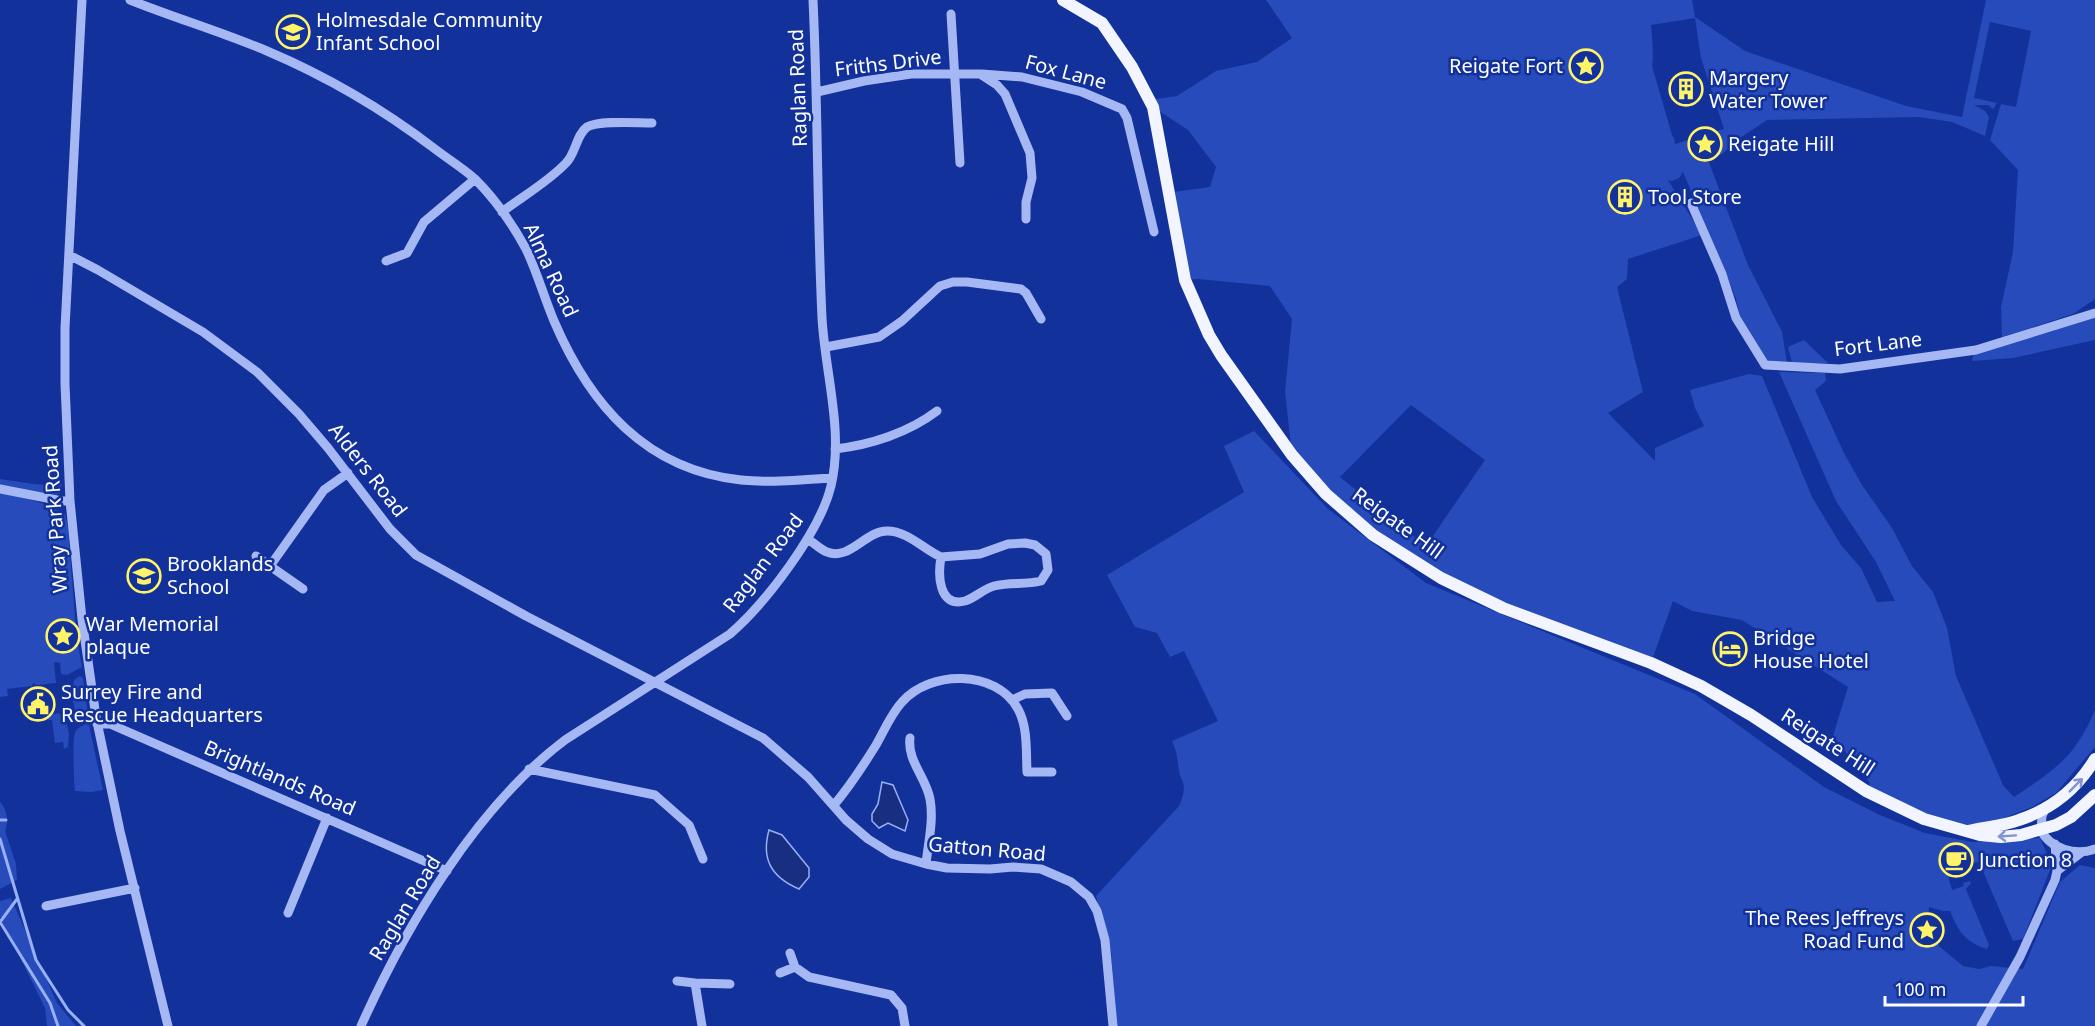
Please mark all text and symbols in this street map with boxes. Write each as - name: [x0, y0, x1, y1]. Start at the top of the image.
- place label: Holmesdale Community Infant School: [316, 6, 543, 56]
- school or university icon: Holmesdale Community Infant School: [275, 14, 311, 50]
- street label: Raglan Road: [782, 29, 813, 147]
- street label: Friths Drive: [833, 43, 943, 82]
- street label: Fox Lane: [1022, 48, 1110, 95]
- place icon: Reigate Fort: [1568, 48, 1604, 84]
- place label: Reigate Fort: [1449, 52, 1563, 79]
- place label: Margery Water Tower: [1709, 64, 1827, 114]
- building icon: Margery Water Tower: [1668, 71, 1704, 107]
- place icon: Reigate Hill: [1687, 126, 1723, 162]
- place label: Reigate Hill: [1728, 130, 1834, 157]
- building icon: Tool Store: [1607, 179, 1643, 215]
- place label: Tool Store: [1648, 183, 1742, 210]
- street label: Alma Road: [518, 218, 585, 321]
- street label: Fort Lane: [1832, 325, 1924, 362]
- street label: Alders Road: [323, 417, 414, 522]
- street label: Wray Park Road: [36, 444, 73, 594]
- street label: Reigate Hill: [1347, 480, 1449, 565]
- street label: Raglan Road: [716, 507, 809, 618]
- place label: Brooklands School: [167, 550, 273, 600]
- school or university icon: Brooklands School: [126, 558, 162, 594]
- place label: War Memorial plaque: [86, 610, 219, 660]
- place icon: War Memorial plaque: [45, 618, 81, 654]
- place label: Bridge House Hotel: [1753, 624, 1869, 674]
- hotel icon: Bridge House Hotel: [1712, 631, 1748, 667]
- place label: Surrey Fire and Rescue Headquarters: [61, 678, 263, 728]
- public building icon: Surrey Fire and Rescue Headquarters: [20, 686, 56, 722]
- street label: Reigate Hill: [1776, 701, 1880, 782]
- street label: Brightlands Road: [200, 733, 360, 822]
- one-way arrow: [2069, 777, 2083, 792]
- street label: Gatton Road: [927, 830, 1047, 867]
- one-way arrow: [1997, 831, 2017, 842]
- cafe icon: Junction 8: [1938, 842, 1974, 878]
- place label: Junction 8: [1977, 846, 2072, 873]
- street label: Raglan Road: [363, 850, 447, 965]
- place label: The Rees Jeffreys Road Fund: [1745, 904, 1904, 954]
- place icon: The Rees Jeffreys Road Fund: [1909, 912, 1945, 948]
- scale bar: [1885, 969, 2023, 1007]
- text: 100 m: [1894, 977, 1946, 1001]

